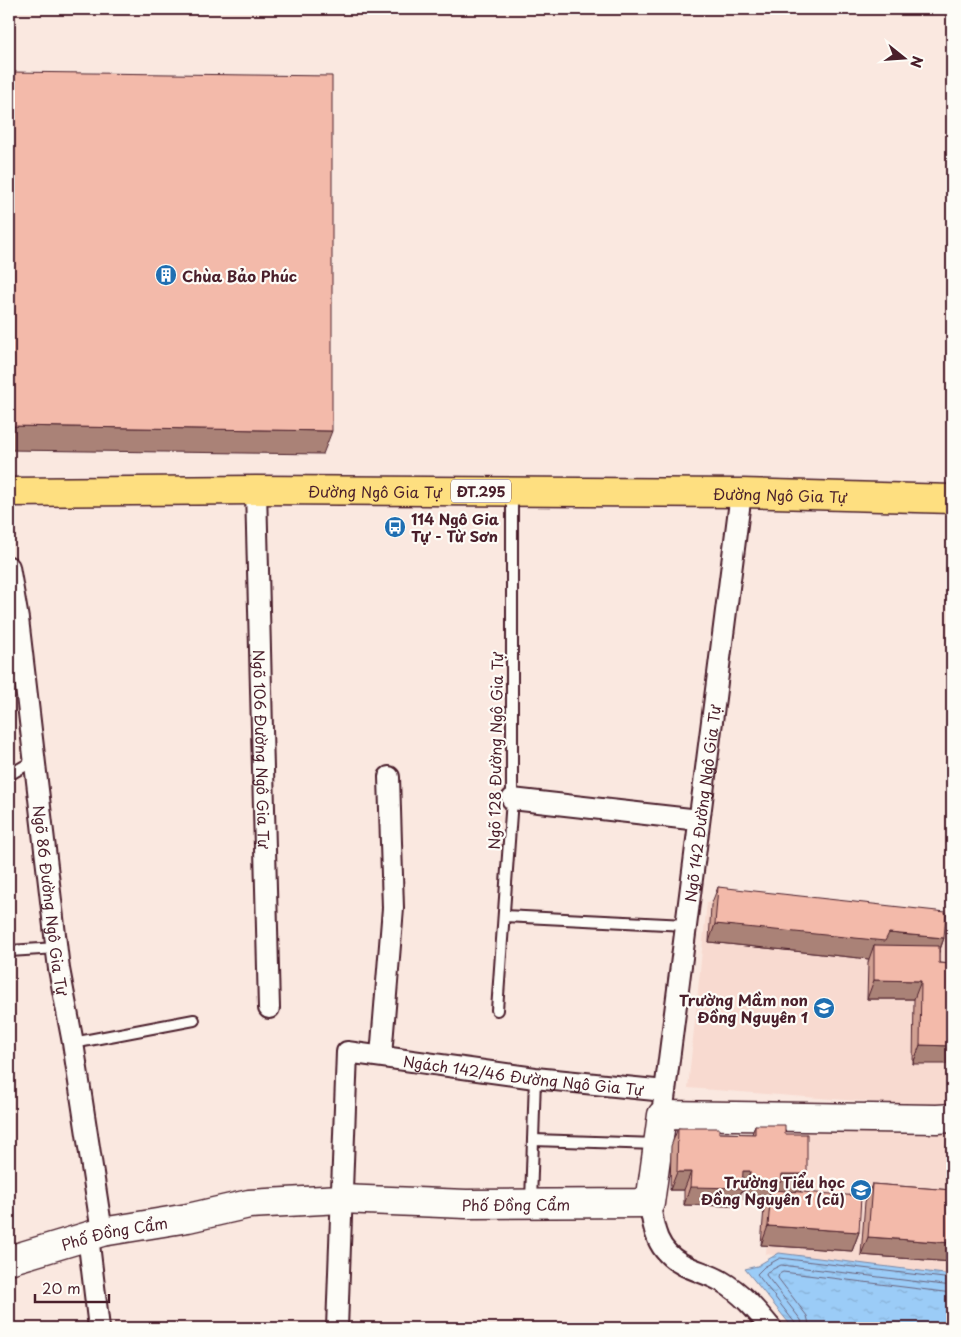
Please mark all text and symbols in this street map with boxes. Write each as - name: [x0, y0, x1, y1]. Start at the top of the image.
- north arrow: [878, 32, 928, 82]
- text: N: [905, 54, 929, 70]
- building icon: Chùa Bảo Phúc: [154, 263, 178, 287]
- place label: Chùa Bảo Phúc: [182, 264, 297, 287]
- street label: Đường Ngô Gia Tự: [308, 479, 443, 503]
- road number: ĐT.295: [451, 480, 511, 502]
- street label: Đường Ngô Gia Tự: [713, 481, 848, 508]
- place label: 114 Ngô Gia Tự - Từ Sơn: [411, 507, 500, 547]
- bus stop icon: 114 Ngô Gia Tự - Từ Sơn: [383, 515, 407, 539]
- street label: Ngõ 106 Đường Ngô Gia Tự: [249, 649, 277, 849]
- street label: Ngõ 128 Đường Ngô Gia Tự: [482, 651, 508, 850]
- street label: Ngõ 142 Đường Ngô Gia Tự: [678, 703, 726, 903]
- street label: Ngõ 86 Đường Ngô Gia Tự: [28, 804, 75, 998]
- place label: Trường Mầm non Đồng Nguyên 1: [679, 988, 808, 1028]
- school or university icon: Trường Mầm non Đồng Nguyên 1: [812, 996, 836, 1020]
- street label: Ngách 142/46 Đường Ngô Gia Tự: [402, 1048, 645, 1100]
- place label: Trường Tiểu học Đồng Nguyên 1 (cũ): [701, 1170, 845, 1210]
- school or university icon: Trường Tiểu học Đồng Nguyên 1 (cũ): [849, 1178, 873, 1202]
- street label: Phố Đồng Cẩm: [462, 1192, 570, 1216]
- street label: Phố Đồng Cẩm: [58, 1210, 169, 1255]
- scale bar: [35, 1272, 109, 1304]
- text: 20 m: [42, 1276, 81, 1299]

